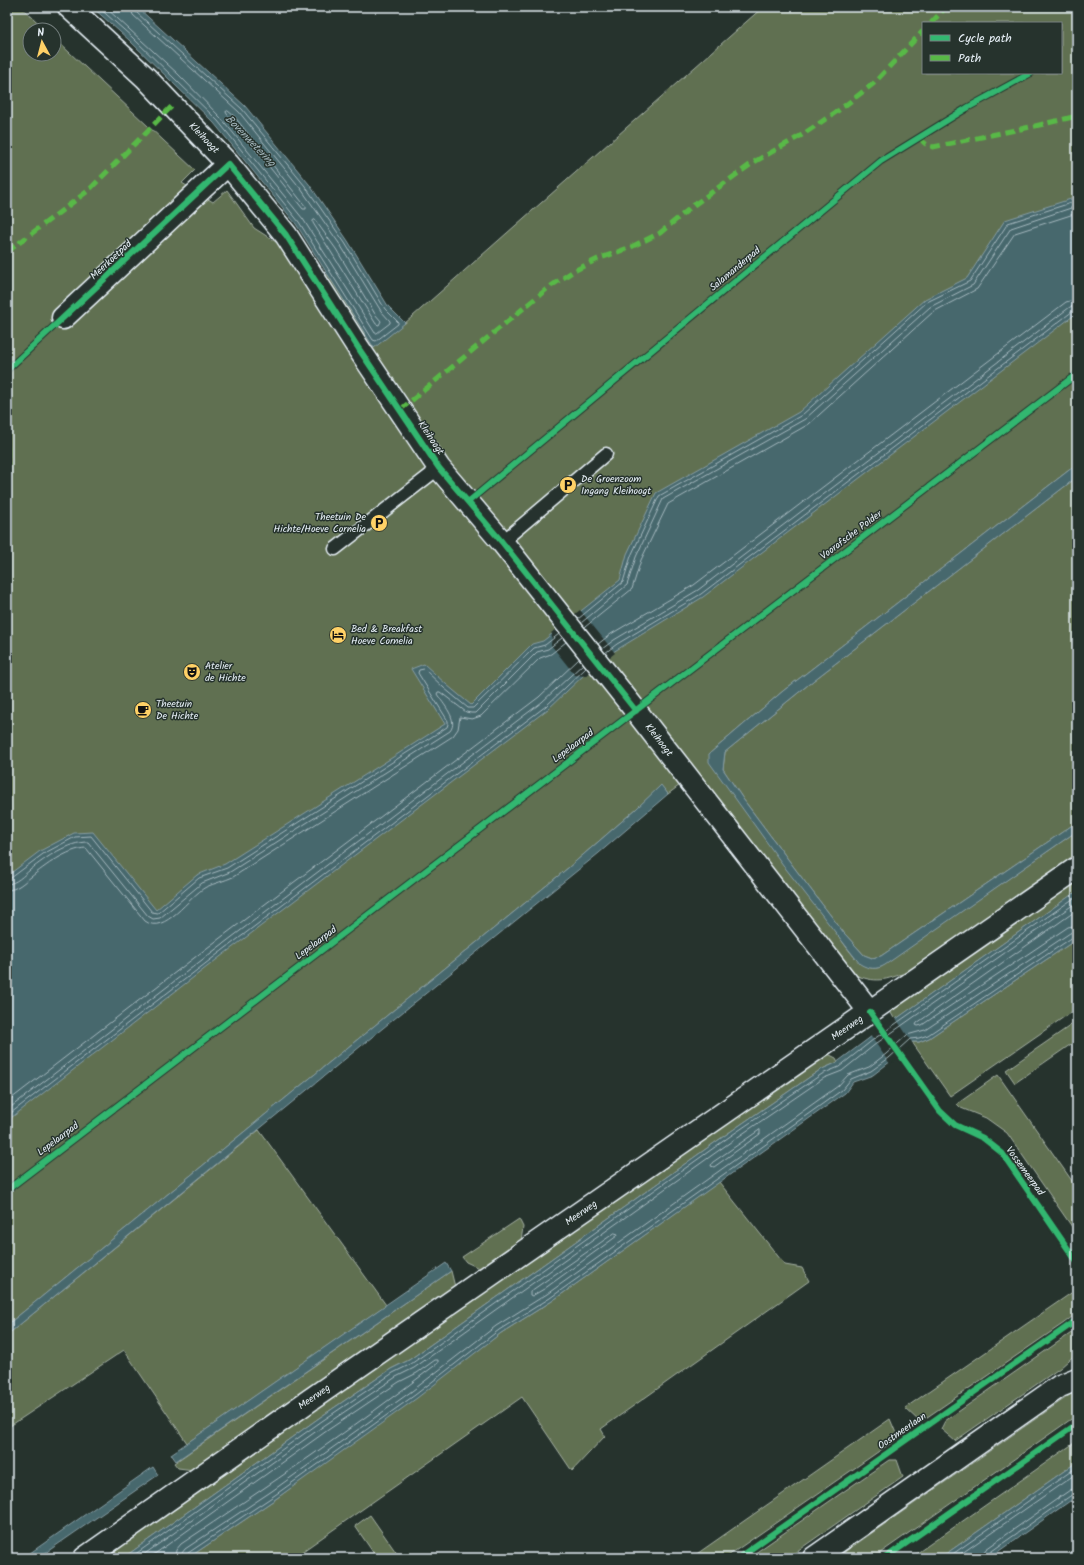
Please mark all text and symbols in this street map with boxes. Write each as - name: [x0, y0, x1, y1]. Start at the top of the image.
- north arrow: [22, 22, 62, 62]
- legend: [922, 22, 1062, 74]
- text: N: [36, 24, 45, 42]
- text: Cycle path: [958, 29, 1012, 48]
- text: Path: [958, 49, 981, 68]
- water label: Bovenwetering: [220, 111, 280, 172]
- street label: Kleihoogt: [185, 119, 223, 157]
- street label: Meerkoetpad: [86, 236, 136, 284]
- street label: Salamanderpad: [706, 242, 765, 295]
- street label: Kleihoogt: [414, 418, 448, 458]
- place label: De Groenzoom Ingang Kleihoogt: [581, 471, 651, 499]
- parking icon: De Groenzoom Ingang Kleihoogt: [558, 475, 578, 495]
- street label: Voorafsche Polder: [817, 506, 886, 564]
- place label: Theetuin De Hichte/Hoeve Cornelia: [274, 509, 366, 537]
- parking icon: Theetuin De Hichte/Hoeve Cornelia: [369, 513, 389, 533]
- place label: Bed & Breakfast Hoeve Cornelia: [351, 621, 422, 649]
- hotel icon: Bed & Breakfast Hoeve Cornelia: [328, 625, 348, 645]
- place label: Atelier de Hichte: [205, 658, 246, 686]
- theatre icon: Atelier de Hichte: [182, 662, 202, 682]
- place label: Theetuin De Hichte: [156, 696, 199, 724]
- cafe icon: Theetuin De Hichte: [133, 700, 153, 720]
- street label: Kleihoogt: [641, 720, 677, 760]
- street label: Lepelaarpad: [549, 724, 598, 767]
- street label: Lepelaarpad: [292, 921, 341, 964]
- street label: Meerweg: [828, 1011, 867, 1045]
- street label: Lepelaarpad: [34, 1117, 83, 1160]
- street label: Vossemeerpad: [1002, 1143, 1049, 1200]
- street label: Meerweg: [562, 1196, 601, 1230]
- street label: Meerweg: [295, 1380, 334, 1414]
- street label: Oostmeerlaan: [874, 1408, 930, 1454]

